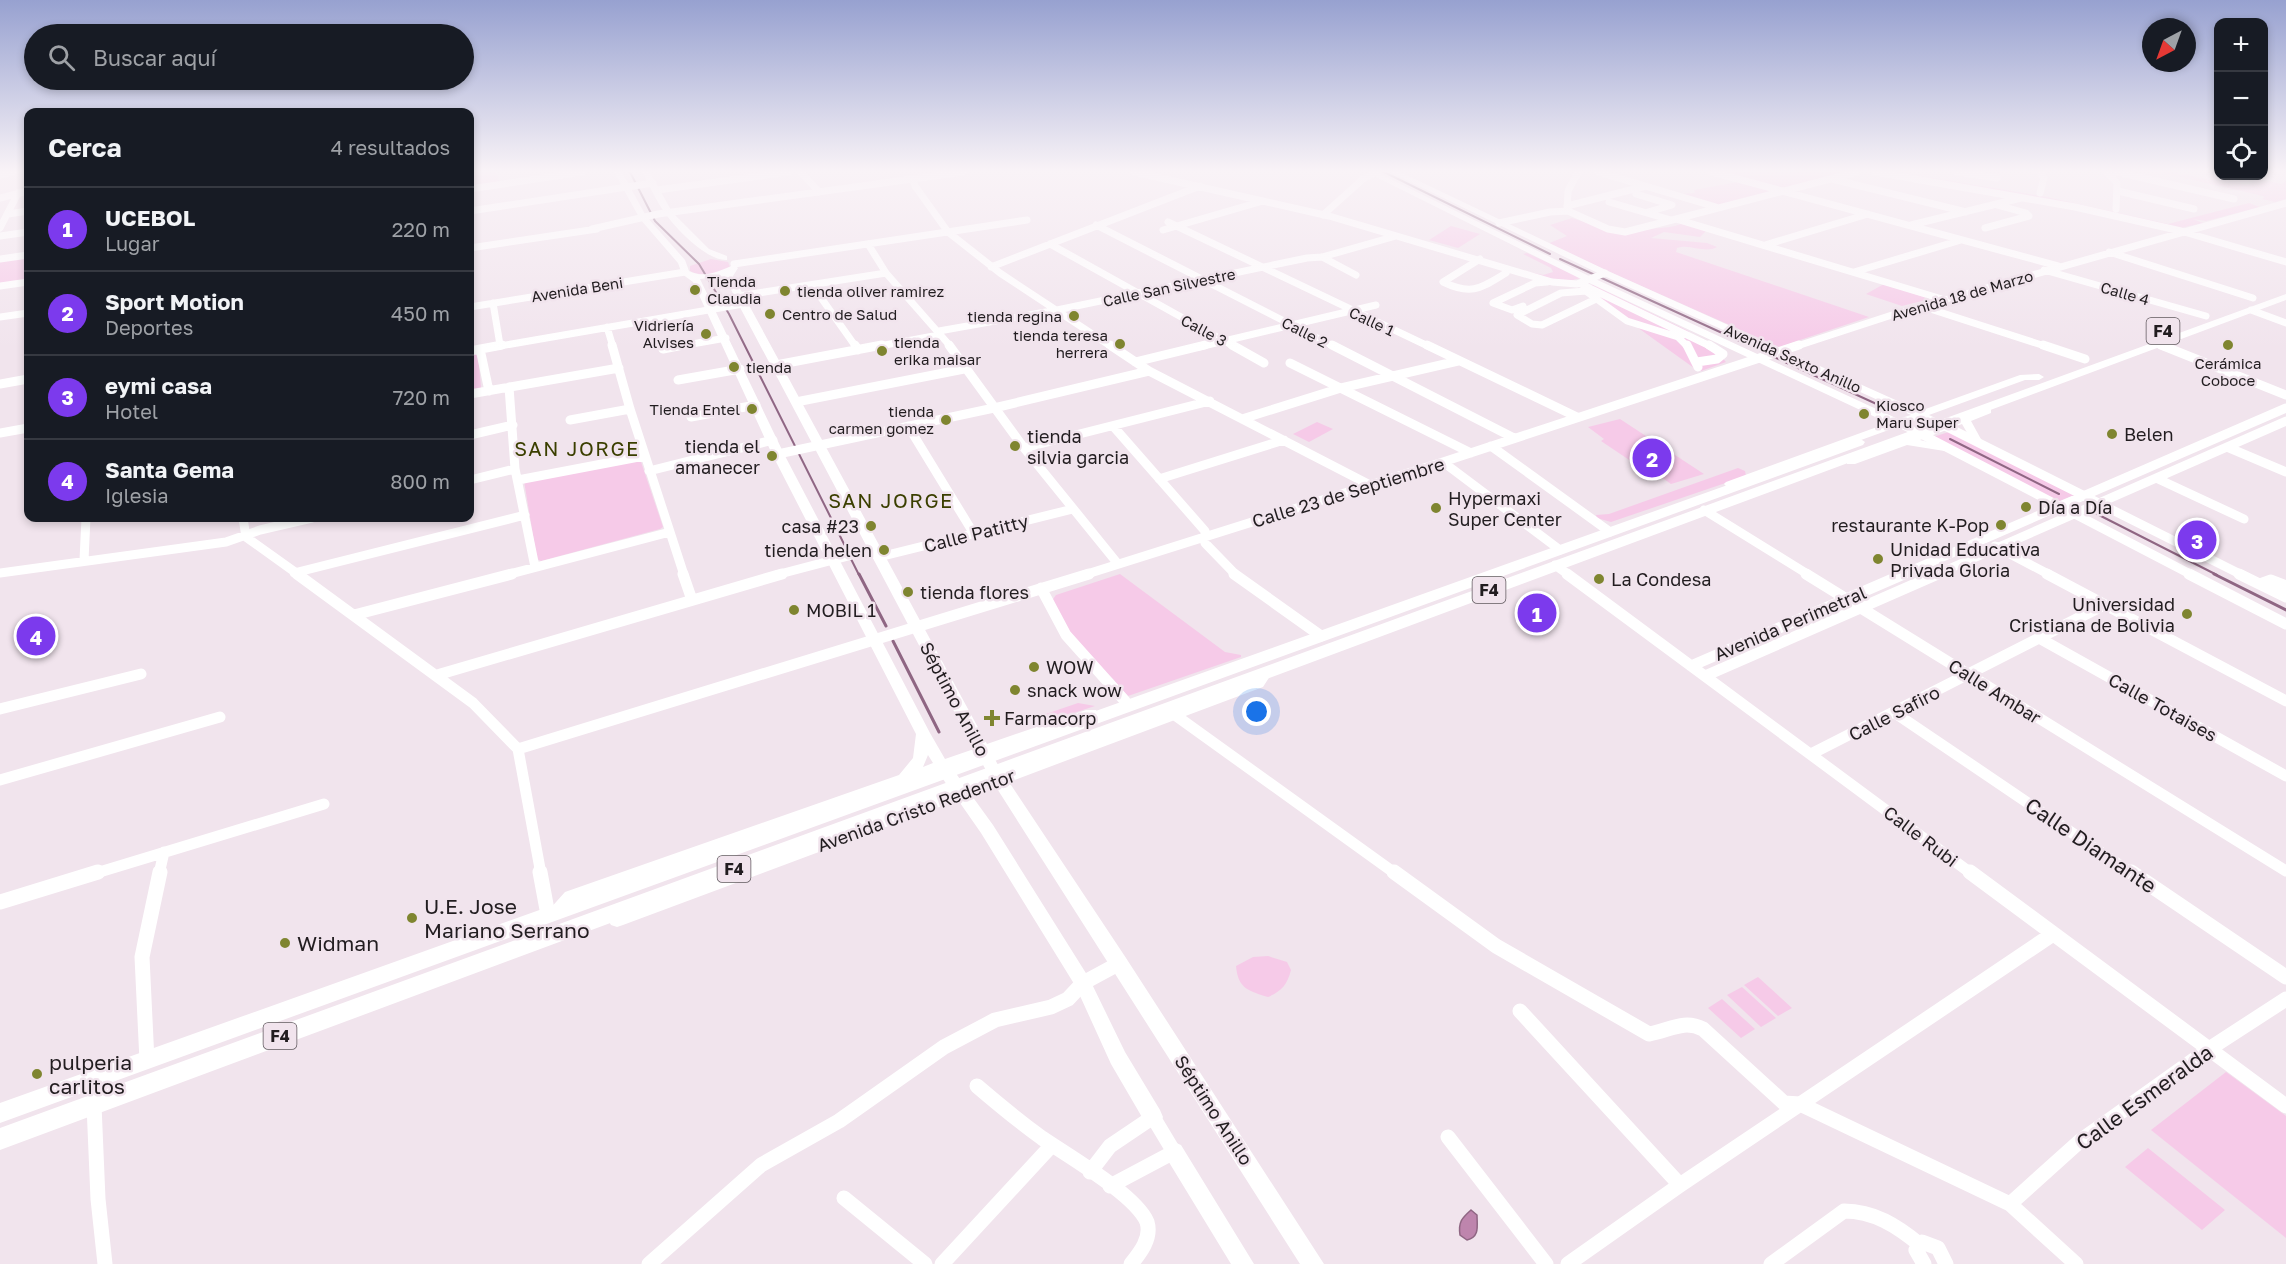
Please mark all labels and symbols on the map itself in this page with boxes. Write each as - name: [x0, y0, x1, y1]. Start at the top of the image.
- north arrow: [2142, 18, 2196, 72]
- street label: Calle San Silvestre: [1101, 264, 1237, 310]
- street label: Avenida 18 de Marzo: [1889, 266, 2035, 324]
- place label: Tienda Claudia: [707, 272, 761, 307]
- street label: Avenida Beni: [530, 273, 624, 305]
- street label: Calle 4: [2099, 277, 2151, 309]
- place label: tienda oliver ramirez: [797, 282, 944, 300]
- marker: Tienda Claudia: [688, 283, 702, 297]
- marker: tienda oliver ramirez: [778, 284, 792, 298]
- street label: Calle 1: [1347, 303, 1397, 339]
- place label: Centro de Salud: [782, 305, 897, 323]
- marker: Centro de Salud: [763, 307, 777, 321]
- place label: tienda regina: [967, 307, 1062, 325]
- marker: tienda regina: [1067, 309, 1081, 323]
- street label: Calle 3: [1178, 310, 1230, 350]
- street label: Calle 2: [1279, 313, 1331, 351]
- place label: Vidriería Alvises: [634, 316, 694, 351]
- road number: F4: [2146, 318, 2180, 344]
- street label: Avenida Sexto Anillo: [1722, 320, 1864, 396]
- place label: tienda teresa herrera: [1013, 326, 1108, 361]
- marker: Vidriería Alvises: [699, 327, 713, 341]
- place label: tienda erika maisar: [894, 333, 981, 368]
- marker: tienda teresa herrera: [1113, 337, 1127, 351]
- marker: Cerámica Coboce: [2221, 338, 2235, 352]
- marker: tienda erika maisar: [875, 344, 889, 358]
- place label: Cerámica Coboce: [2194, 354, 2262, 389]
- place label: tienda: [746, 358, 792, 376]
- marker: tienda: [727, 360, 741, 374]
- place label: Kiosco Maru Super: [1876, 396, 1959, 431]
- place label: Tienda Entel: [650, 400, 740, 418]
- marker: Tienda Entel: [745, 402, 759, 416]
- place label: tienda carmen gomez: [829, 402, 934, 437]
- marker: Kiosco Maru Super: [1857, 407, 1871, 421]
- marker: tienda carmen gomez: [939, 413, 953, 427]
- place label: Belen: [2124, 423, 2174, 445]
- place label: tienda silvia garcia: [1027, 425, 1129, 468]
- marker: Belen: [2105, 427, 2119, 441]
- place label: tienda el amanecer: [675, 435, 760, 478]
- district label: SAN JORGE: [514, 436, 640, 460]
- pin: 2: [1632, 436, 1672, 480]
- marker: tienda silvia garcia: [1008, 439, 1022, 453]
- marker: tienda el amanecer: [765, 449, 779, 463]
- street label: Calle 23 de Septiembre: [1249, 452, 1447, 532]
- place label: Hypermaxi Super Center: [1448, 487, 1562, 530]
- district label: SAN JORGE: [828, 488, 954, 512]
- place label: Día a Día: [2038, 496, 2112, 518]
- marker: Día a Día: [2019, 500, 2033, 514]
- marker: Hypermaxi Super Center: [1429, 501, 1443, 515]
- street label: Calle Patitty: [921, 509, 1031, 557]
- place label: restaurante K-Pop: [1831, 514, 1989, 536]
- place label: casa #23: [782, 515, 859, 537]
- marker: restaurante K-Pop: [1994, 518, 2008, 532]
- pin: 3: [2178, 518, 2216, 562]
- marker: casa #23: [864, 519, 878, 533]
- place label: Unidad Educativa Privada Gloria: [1890, 538, 2040, 581]
- place label: tienda helen: [764, 539, 872, 561]
- marker: tienda helen: [877, 543, 891, 557]
- marker: Unidad Educativa Privada Gloria: [1871, 552, 1885, 566]
- place label: La Condesa: [1611, 568, 1711, 590]
- marker: La Condesa: [1592, 572, 1606, 586]
- road number: F4: [1472, 577, 1506, 603]
- place label: tienda flores: [920, 581, 1029, 603]
- street label: Avenida Perimetral: [1711, 581, 1870, 665]
- marker: tienda flores: [901, 585, 915, 599]
- pin: 1: [1518, 590, 1556, 636]
- place label: Universidad Cristiana de Bolivia: [2009, 593, 2175, 636]
- place label: MOBIL 1: [806, 599, 876, 621]
- marker: MOBIL 1: [787, 603, 801, 617]
- marker: Universidad Cristiana de Bolivia: [2180, 607, 2194, 621]
- pin: 4: [16, 614, 56, 658]
- street label: Séptimo Anillo: [916, 638, 994, 760]
- street label: Calle Ambar: [1945, 654, 2045, 728]
- place label: WOW: [1046, 656, 1094, 678]
- marker: WOW: [1027, 660, 1041, 674]
- street label: Calle Totaises: [2105, 668, 2221, 746]
- place label: snack wow: [1027, 679, 1122, 701]
- street label: Calle Safiro: [1845, 681, 1943, 745]
- marker: snack wow: [1008, 683, 1022, 697]
- your location: [1242, 697, 1271, 726]
- place label: Farmacorp: [1004, 707, 1096, 729]
- marker: Farmacorp: [985, 711, 999, 725]
- street label: Avenida Cristo Redentor: [814, 764, 1018, 856]
- street label: Calle Diamante: [2020, 792, 2162, 898]
- street label: Calle Rubi: [1879, 801, 1963, 871]
- road number: F4: [718, 856, 750, 882]
- place label: U.E. Jose Mariano Serrano: [424, 893, 590, 943]
- marker: U.E. Jose Mariano Serrano: [405, 911, 419, 925]
- place label: Widman: [297, 930, 379, 956]
- marker: Widman: [278, 936, 292, 950]
- road number: F4: [264, 1023, 296, 1049]
- street label: Calle Esmeralda: [2071, 1039, 2217, 1155]
- place label: pulperia carlitos: [49, 1049, 132, 1099]
- street label: Séptimo Anillo: [1170, 1051, 1258, 1169]
- marker: pulperia carlitos: [30, 1067, 44, 1081]

